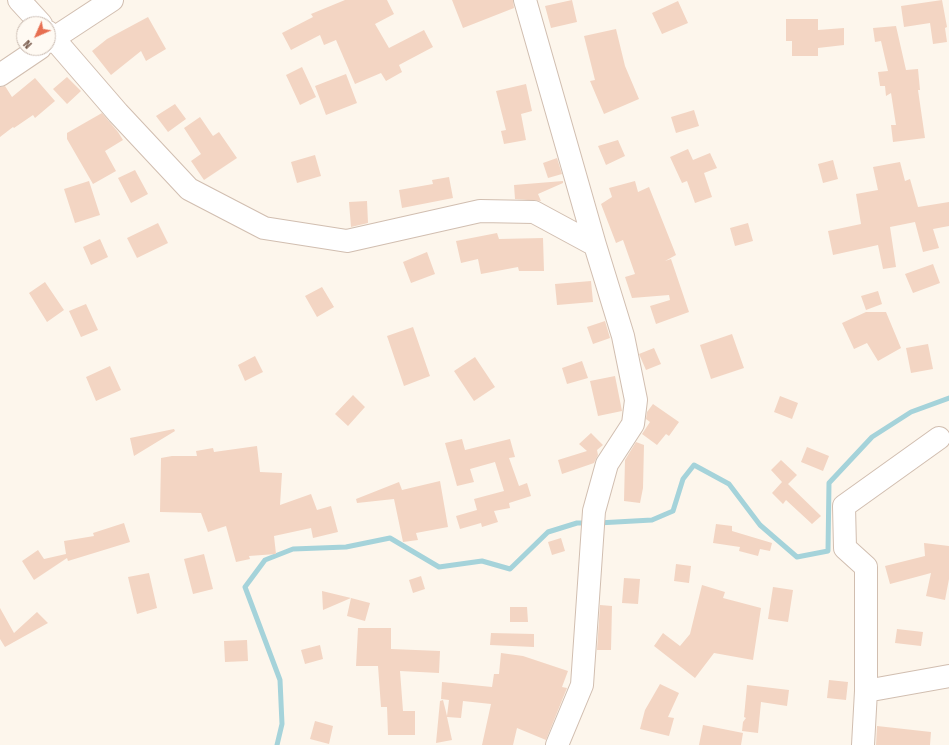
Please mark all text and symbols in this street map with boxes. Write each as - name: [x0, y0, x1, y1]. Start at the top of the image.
- north arrow: [16, 16, 56, 56]
- text: N: [21, 37, 35, 51]

